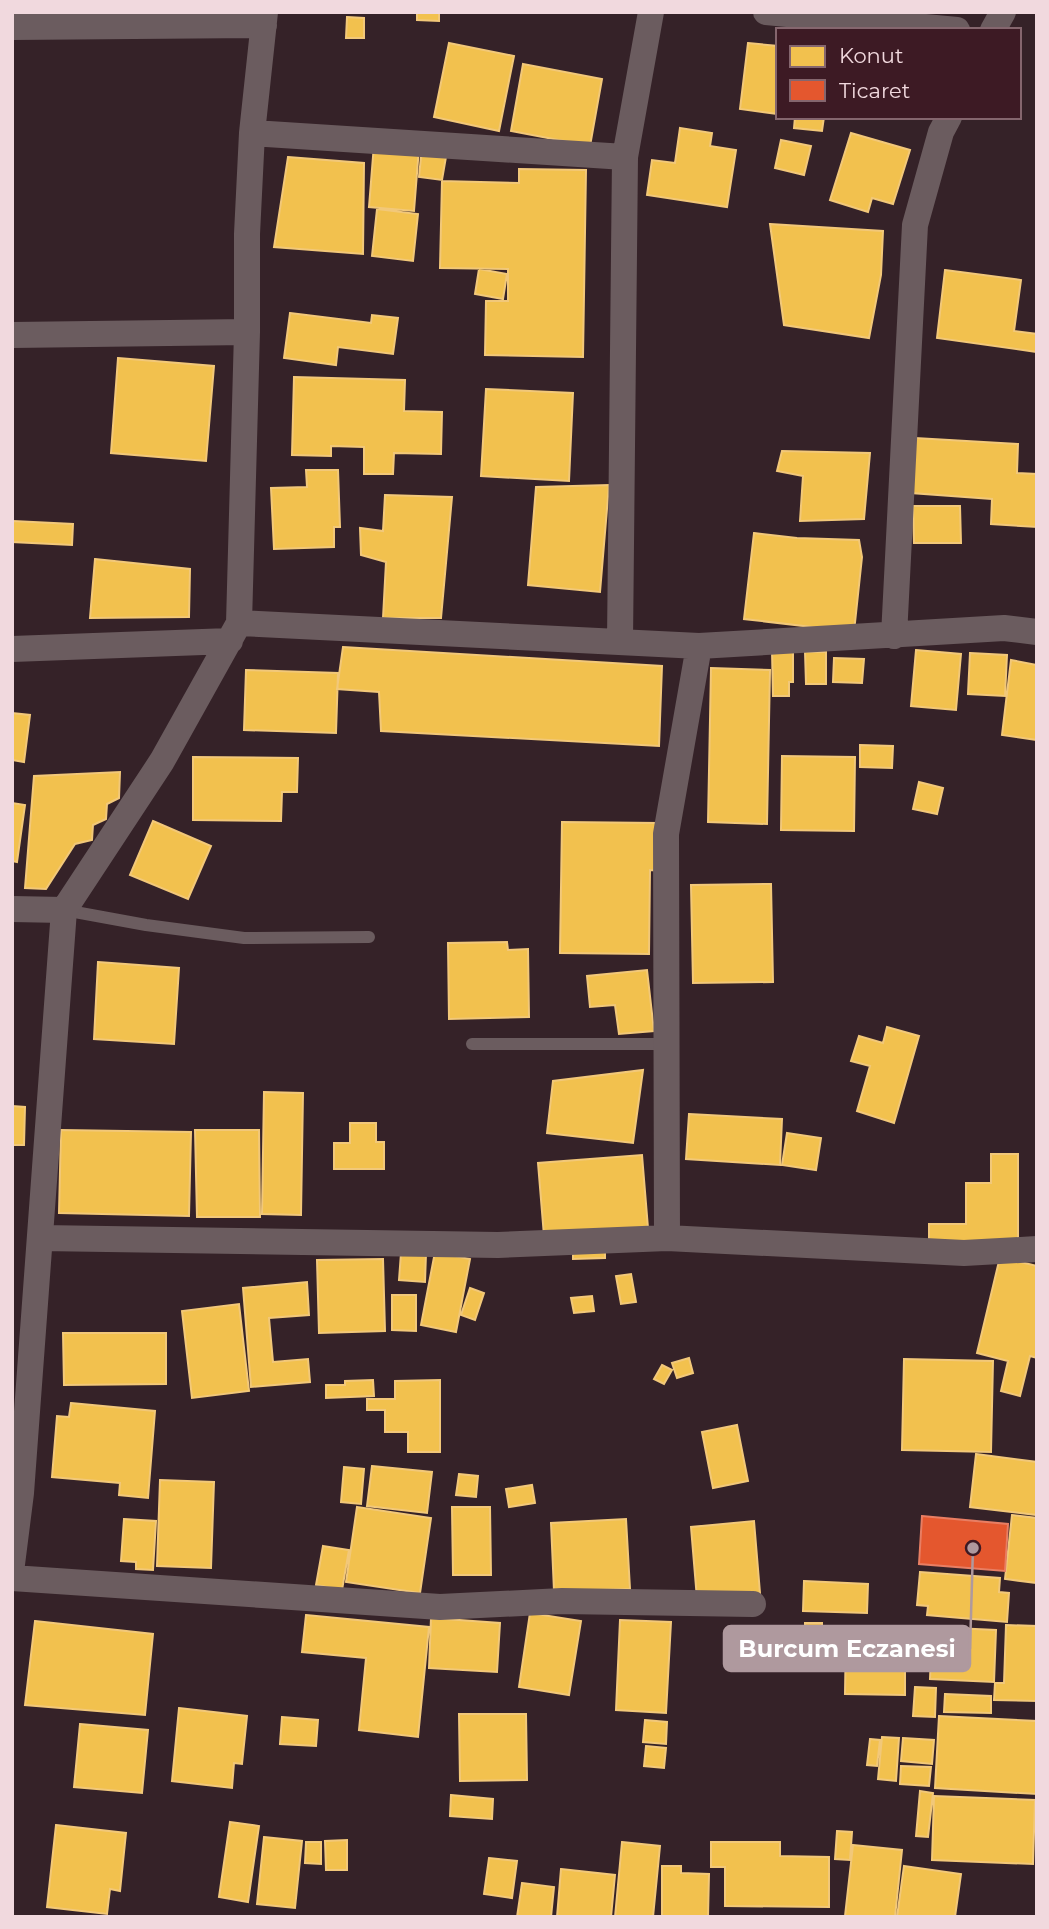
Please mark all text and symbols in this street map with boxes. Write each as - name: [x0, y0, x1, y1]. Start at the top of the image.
- legend: [776, 28, 1021, 119]
- text: Konut: [839, 43, 903, 68]
- text: Ticaret: [839, 78, 910, 103]
- callout: Burcum Eczanesi: [724, 1626, 970, 1671]
- text: Burcum Eczanesi: [738, 1634, 956, 1663]

